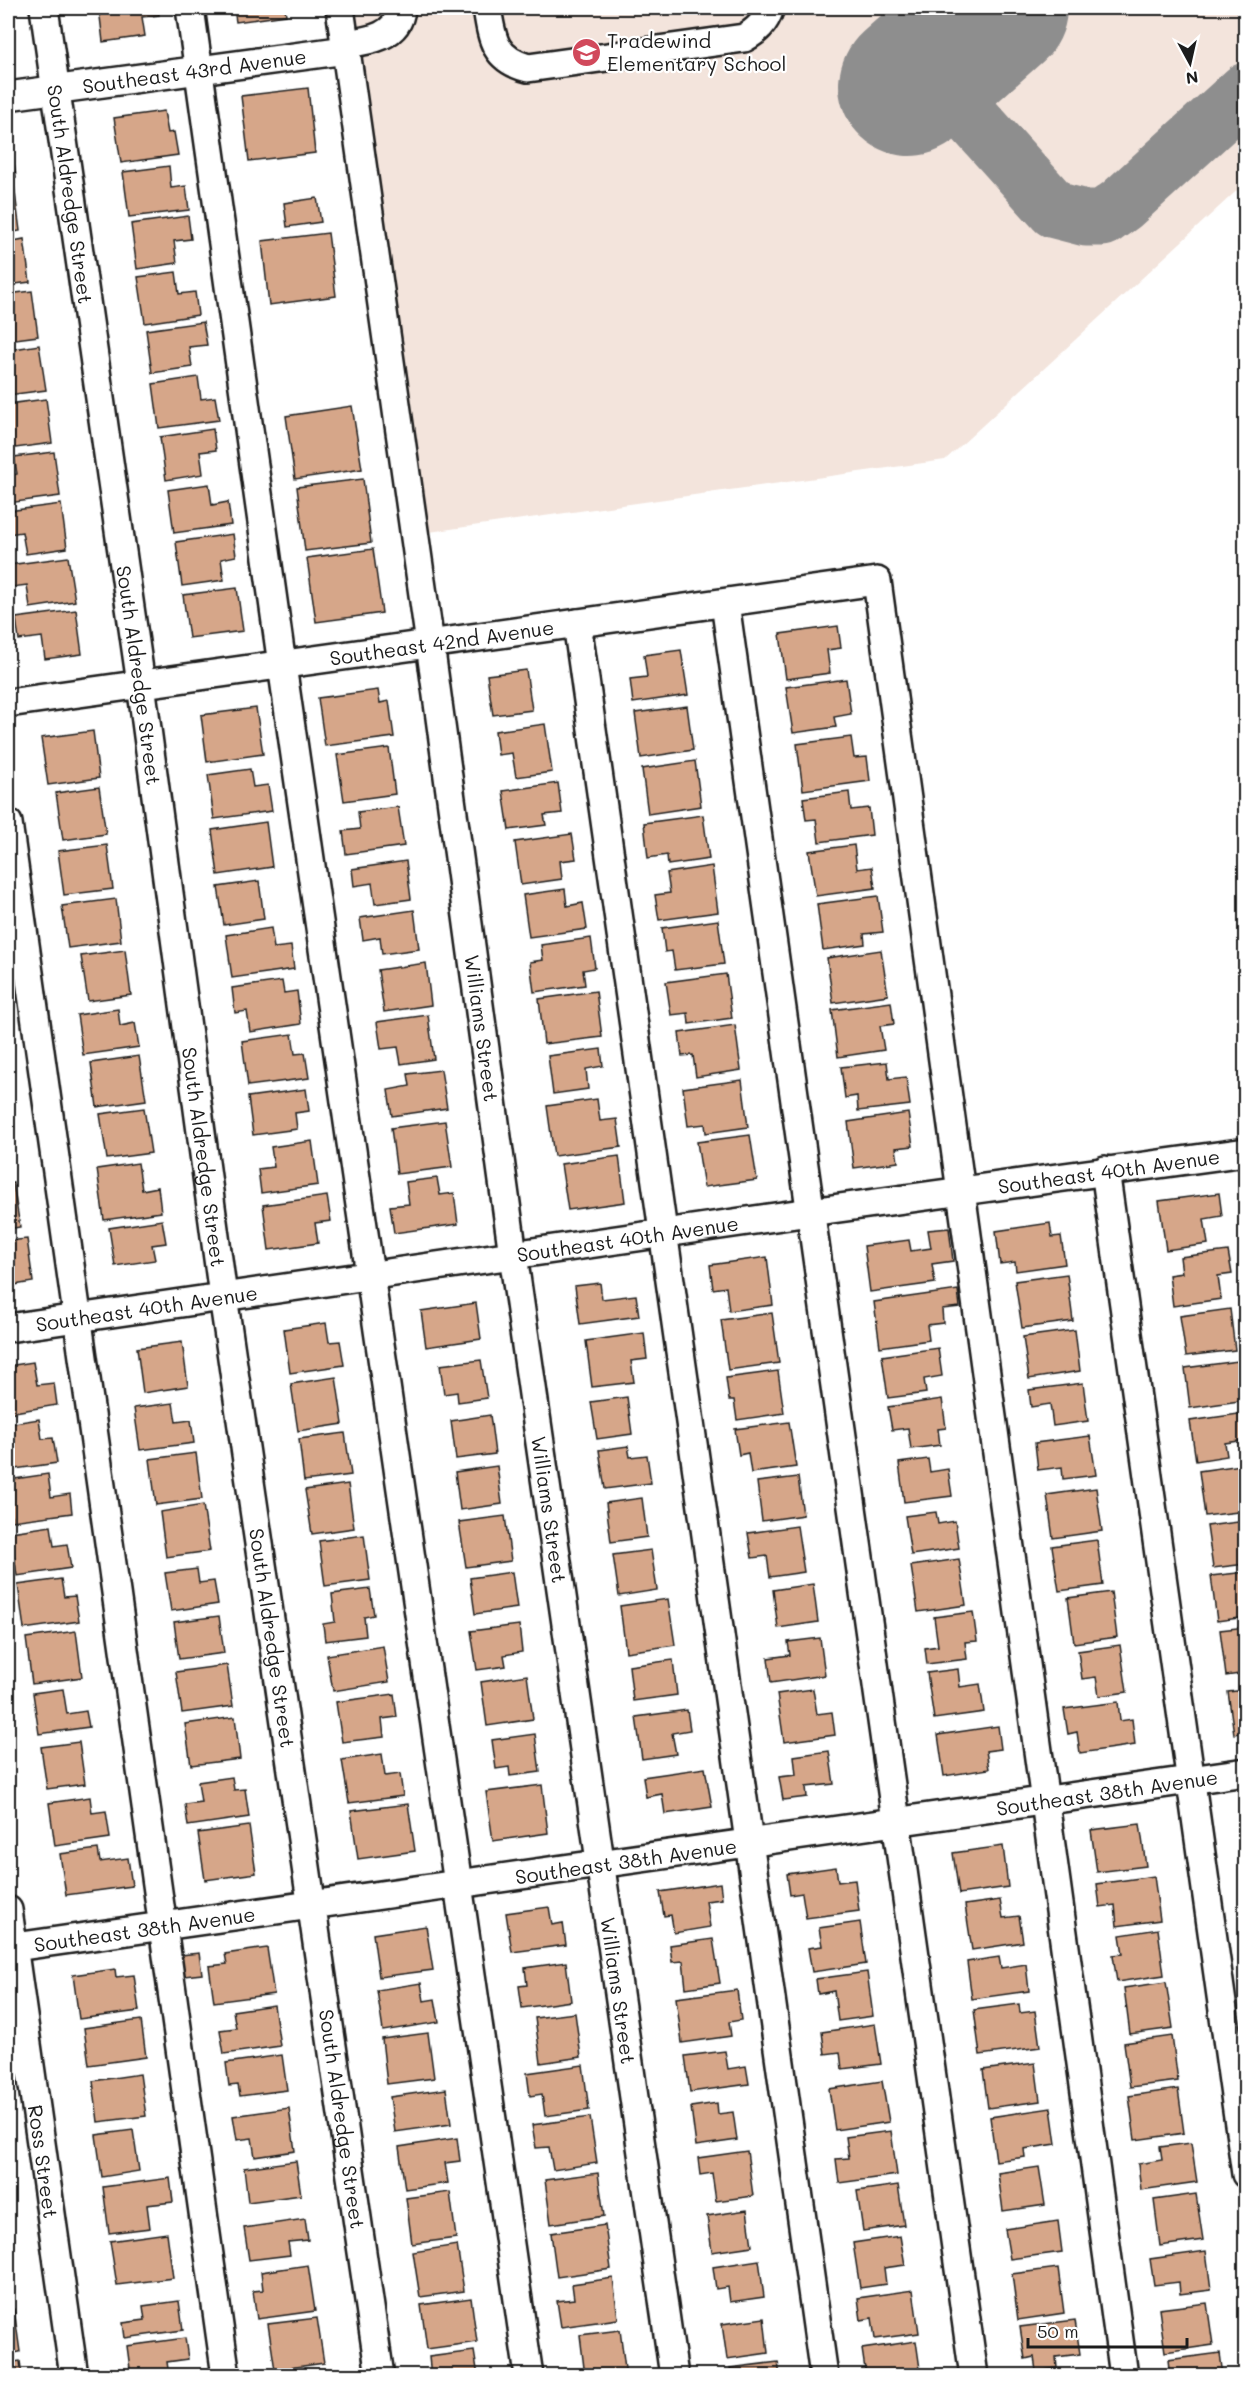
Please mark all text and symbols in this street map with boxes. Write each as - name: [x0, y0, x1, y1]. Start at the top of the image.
- place label: Tradewind Elementary School: [607, 27, 786, 76]
- north arrow: [1160, 33, 1220, 93]
- school or university icon: Tradewind Elementary School: [570, 36, 602, 68]
- street label: Southeast 43rd Avenue: [81, 43, 308, 99]
- text: N: [1185, 67, 1200, 90]
- street label: South Aldredge Street: [42, 83, 99, 306]
- street label: South Aldredge Street: [111, 564, 167, 787]
- street label: Southeast 42nd Avenue: [328, 613, 556, 671]
- street label: Williams Street: [459, 953, 505, 1103]
- street label: South Aldredge Street: [177, 1045, 232, 1268]
- street label: Southeast 40th Avenue: [996, 1143, 1221, 1199]
- street label: Southeast 40th Avenue: [515, 1210, 740, 1267]
- street label: Southeast 40th Avenue: [34, 1279, 259, 1337]
- street label: Williams Street: [526, 1434, 573, 1585]
- street label: South Aldredge Street: [244, 1527, 302, 1749]
- street label: Southeast 38th Avenue: [994, 1763, 1220, 1821]
- street label: Southeast 38th Avenue: [513, 1832, 738, 1889]
- street label: Southeast 38th Avenue: [32, 1900, 257, 1957]
- street label: Williams Street: [595, 1915, 642, 2066]
- street label: South Aldredge Street: [314, 2008, 371, 2230]
- street label: Ross Street: [23, 2103, 65, 2220]
- scale bar: [1028, 2311, 1187, 2349]
- text: 50 m: [1037, 2319, 1079, 2343]

